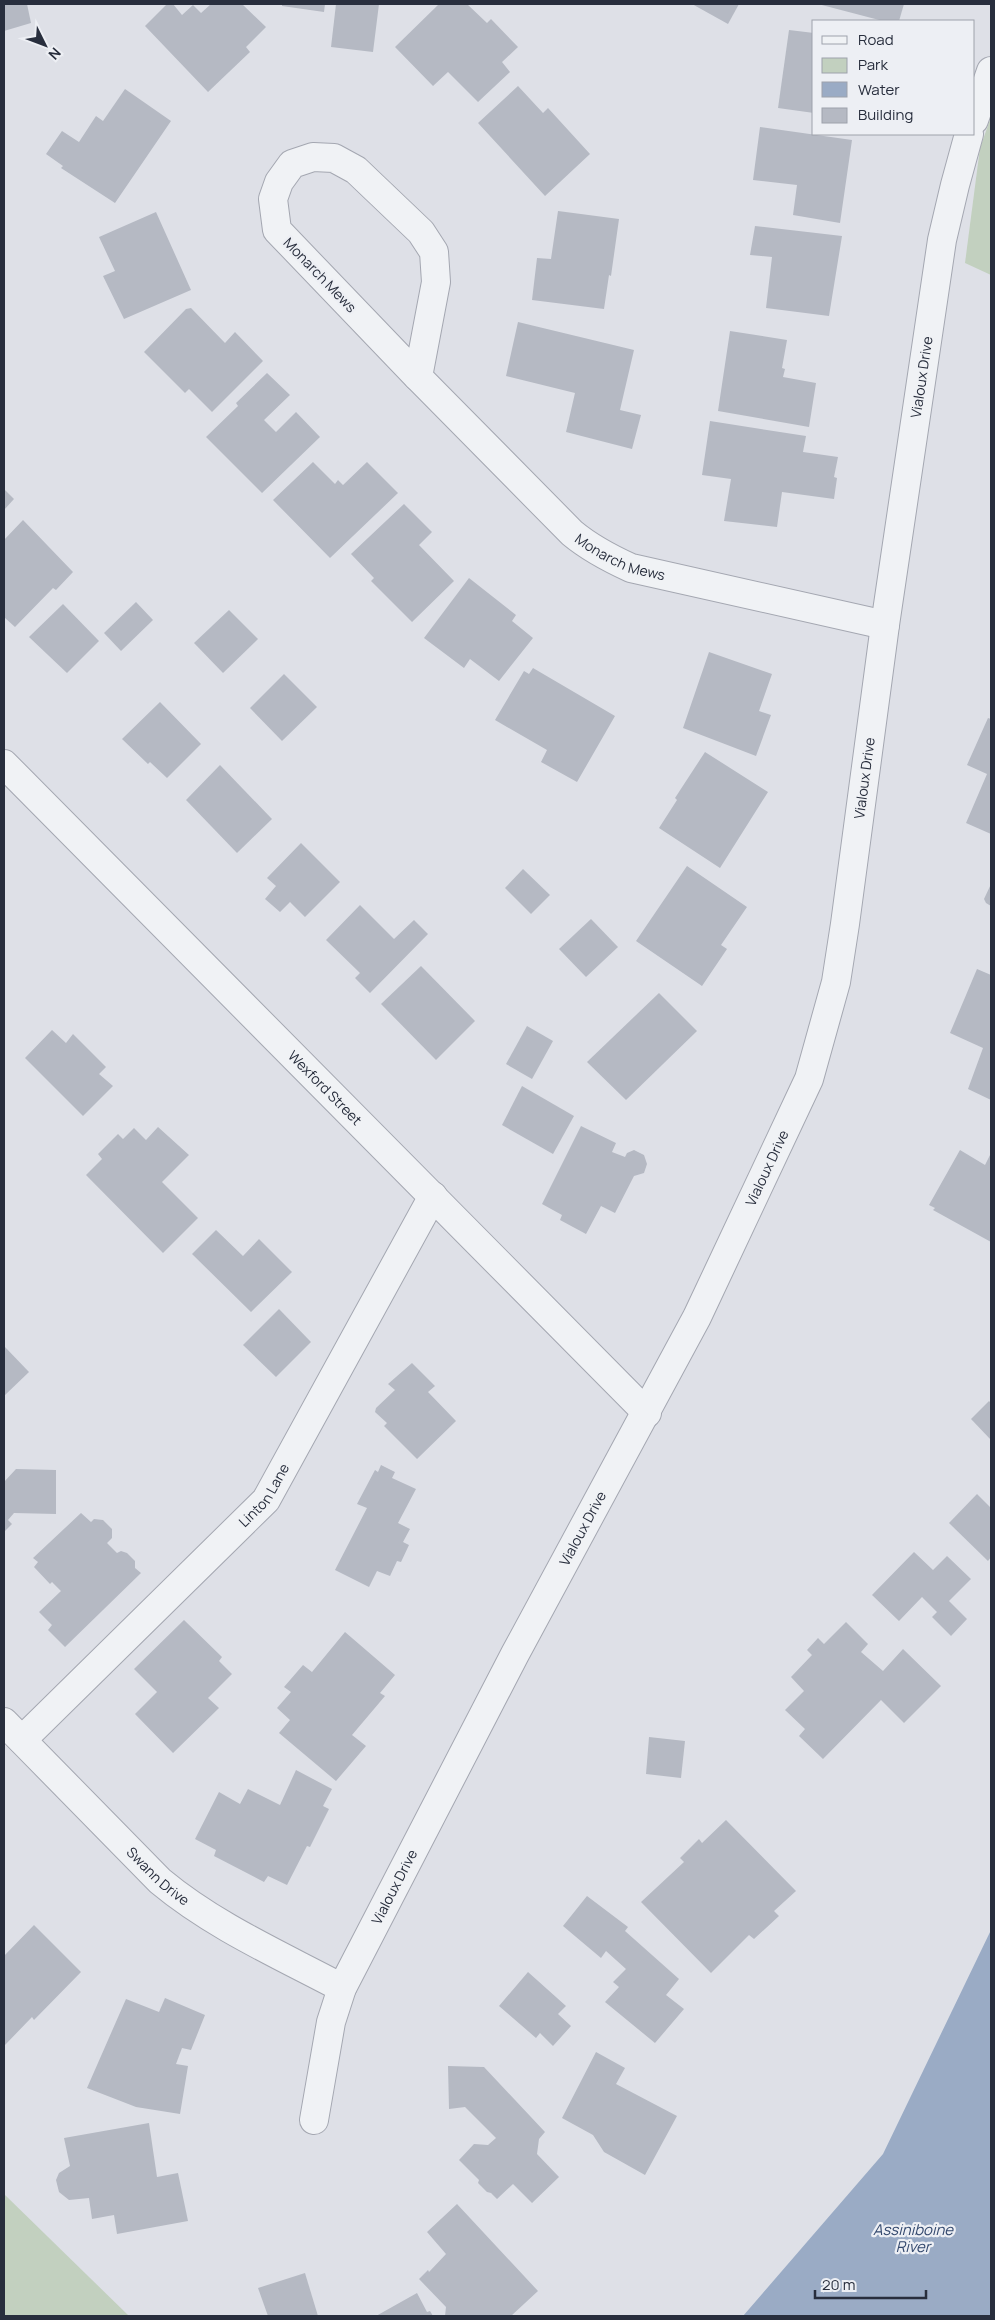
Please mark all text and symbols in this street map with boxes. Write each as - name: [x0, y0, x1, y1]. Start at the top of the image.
- north arrow: [20, 20, 70, 70]
- legend: [812, 20, 975, 135]
- text: Road: [858, 29, 894, 50]
- text: N: [45, 44, 65, 64]
- text: Park: [858, 54, 888, 75]
- text: Water: [858, 79, 900, 100]
- text: Building: [858, 104, 913, 125]
- street label: Monarch Mews: [280, 233, 361, 316]
- street label: Vialoux Drive: [906, 335, 937, 419]
- street label: Monarch Mews: [571, 529, 667, 584]
- street label: Vialoux Drive: [849, 736, 879, 820]
- street label: Wexford Street: [284, 1046, 367, 1129]
- street label: Vialoux Drive: [741, 1127, 793, 1209]
- street label: Linton Lane: [234, 1460, 293, 1531]
- street label: Vialoux Drive: [554, 1488, 610, 1569]
- street label: Swann Drive: [123, 1842, 193, 1909]
- street label: Vialoux Drive: [367, 1846, 421, 1928]
- water label: Assiniboine River: [873, 2219, 954, 2257]
- scale bar: [815, 2268, 926, 2300]
- text: 20 m: [822, 2274, 855, 2295]

